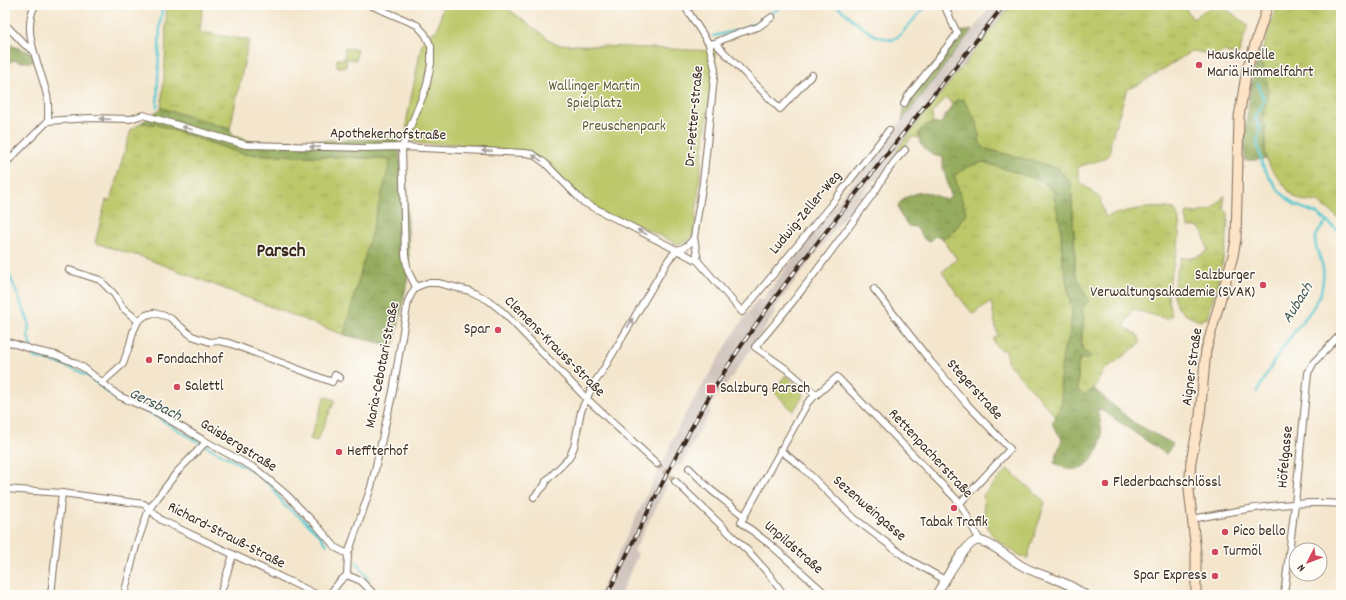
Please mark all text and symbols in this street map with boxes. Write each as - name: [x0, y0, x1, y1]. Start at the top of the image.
- place label: Hauskapelle Mariä Himmelfahrt: [1207, 45, 1314, 84]
- marker: Hauskapelle Mariä Himmelfahrt: [1194, 60, 1204, 70]
- street label: Dr.-Petter-Straße: [680, 64, 710, 167]
- park label: Wallinger Martin Spielplatz: [548, 76, 640, 115]
- one-way arrow: [99, 115, 111, 122]
- park label: Preuschenpark: [582, 116, 666, 138]
- street label: Apothekerhofstraße: [330, 123, 447, 147]
- one-way arrow: [181, 125, 193, 131]
- one-way arrow: [308, 144, 321, 150]
- one-way arrow: [480, 148, 493, 154]
- one-way arrow: [532, 154, 543, 162]
- street label: Ludwig-Zeller-Weg: [764, 166, 848, 260]
- one-way arrow: [637, 228, 648, 235]
- district label: Parsch: [257, 239, 306, 266]
- place label: Salzburger Verwaltungsakademie (SVAK): [1090, 265, 1255, 304]
- water label: Aubach: [1277, 278, 1320, 328]
- marker: Salzburger Verwaltungsakademie (SVAK): [1258, 280, 1268, 290]
- street label: Clemens-Krauss-Straße: [498, 291, 610, 403]
- street label: Maria-Cebotari-Straße: [360, 300, 406, 430]
- one-way arrow: [627, 318, 634, 329]
- place label: Spar: [464, 319, 490, 341]
- marker: Spar: [493, 325, 503, 335]
- street label: Aigner Straße: [1177, 326, 1209, 407]
- place label: Fondachhof: [157, 349, 224, 371]
- marker: Fondachhof: [144, 355, 154, 365]
- street label: Stegerstraße: [941, 355, 1008, 426]
- place label: Salettl: [185, 376, 224, 398]
- place label: Salzburg Parsch: [720, 378, 810, 400]
- water label: Gersbach: [125, 382, 186, 428]
- marker: Salettl: [172, 382, 182, 392]
- marker: Salzburg Parsch: [705, 383, 717, 395]
- street label: Rettenpacherstraße: [883, 404, 978, 504]
- street label: Gaisbergstraße: [195, 414, 281, 479]
- street label: Höfelgasse: [1272, 424, 1300, 489]
- place label: Heffterhof: [347, 441, 409, 463]
- marker: Heffterhof: [334, 447, 344, 457]
- street label: Sezenweingasse: [827, 471, 911, 547]
- place label: Flederbachschlössl: [1113, 472, 1222, 494]
- marker: Flederbachschlössl: [1100, 478, 1110, 488]
- street label: Richard-Strauß-Straße: [163, 497, 289, 575]
- marker: Tabak Trafik: [949, 503, 959, 513]
- place label: Tabak Trafik: [920, 512, 988, 534]
- street label: Unpildstraße: [758, 516, 828, 580]
- place label: Pico bello: [1233, 521, 1286, 543]
- marker: Pico bello: [1220, 527, 1230, 537]
- place label: Turmöl: [1223, 541, 1262, 563]
- north arrow: [1288, 542, 1328, 582]
- marker: Turmöl: [1210, 547, 1220, 557]
- text: N: [1294, 560, 1310, 575]
- place label: Spar Express: [1133, 565, 1207, 587]
- marker: Spar Express: [1210, 571, 1220, 581]

